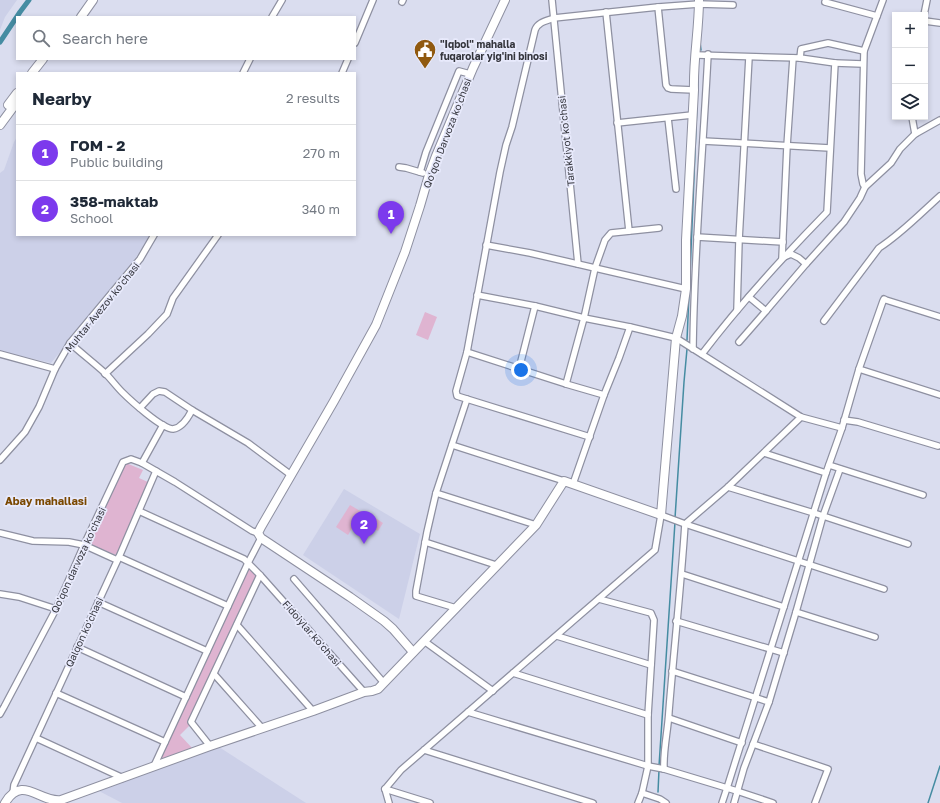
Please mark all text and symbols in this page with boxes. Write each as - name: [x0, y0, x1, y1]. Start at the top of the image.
- map controls: [892, 12, 928, 120]
- button: +: [892, 12, 928, 48]
- search box: [16, 16, 356, 60]
- icon: search: [30, 27, 52, 49]
- text: Search here: [62, 29, 148, 47]
- public building icon: "Iqbol" mahalla fuqarolar yig'ini binosi: [412, 37, 438, 70]
- place label: "Iqbol" mahalla fuqarolar yig'ini binosi: [440, 38, 548, 62]
- button: −: [892, 48, 928, 84]
- street label: Qoʻqon Darvoza koʻchasi: [420, 76, 474, 190]
- button: layers: [892, 84, 928, 120]
- text: Nearby: [32, 88, 92, 109]
- text: 2 results: [286, 90, 340, 106]
- street label: Tarakkiyot ko'chasi: [555, 95, 577, 187]
- text: ГОМ - 2: [70, 136, 126, 154]
- text: 1: [42, 145, 48, 161]
- text: 270 m: [303, 145, 340, 161]
- text: Public building: [70, 154, 163, 170]
- text: 358-maktab: [70, 192, 158, 210]
- text: 2: [41, 201, 49, 217]
- text: 340 m: [302, 201, 340, 217]
- pin: 1: [378, 201, 404, 234]
- text: School: [70, 210, 113, 226]
- street label: Muhtar Avezov ko'chasi: [62, 260, 142, 354]
- your location: [511, 360, 531, 380]
- district label: Abay mahallasi: [5, 494, 87, 507]
- street label: Qo'qon darvoza ko'chasi: [48, 505, 108, 615]
- pin: 2: [351, 511, 377, 544]
- street label: Qalqon ko'chasi: [63, 595, 105, 669]
- street label: Fidoiylar ko'chasi: [280, 598, 344, 668]

